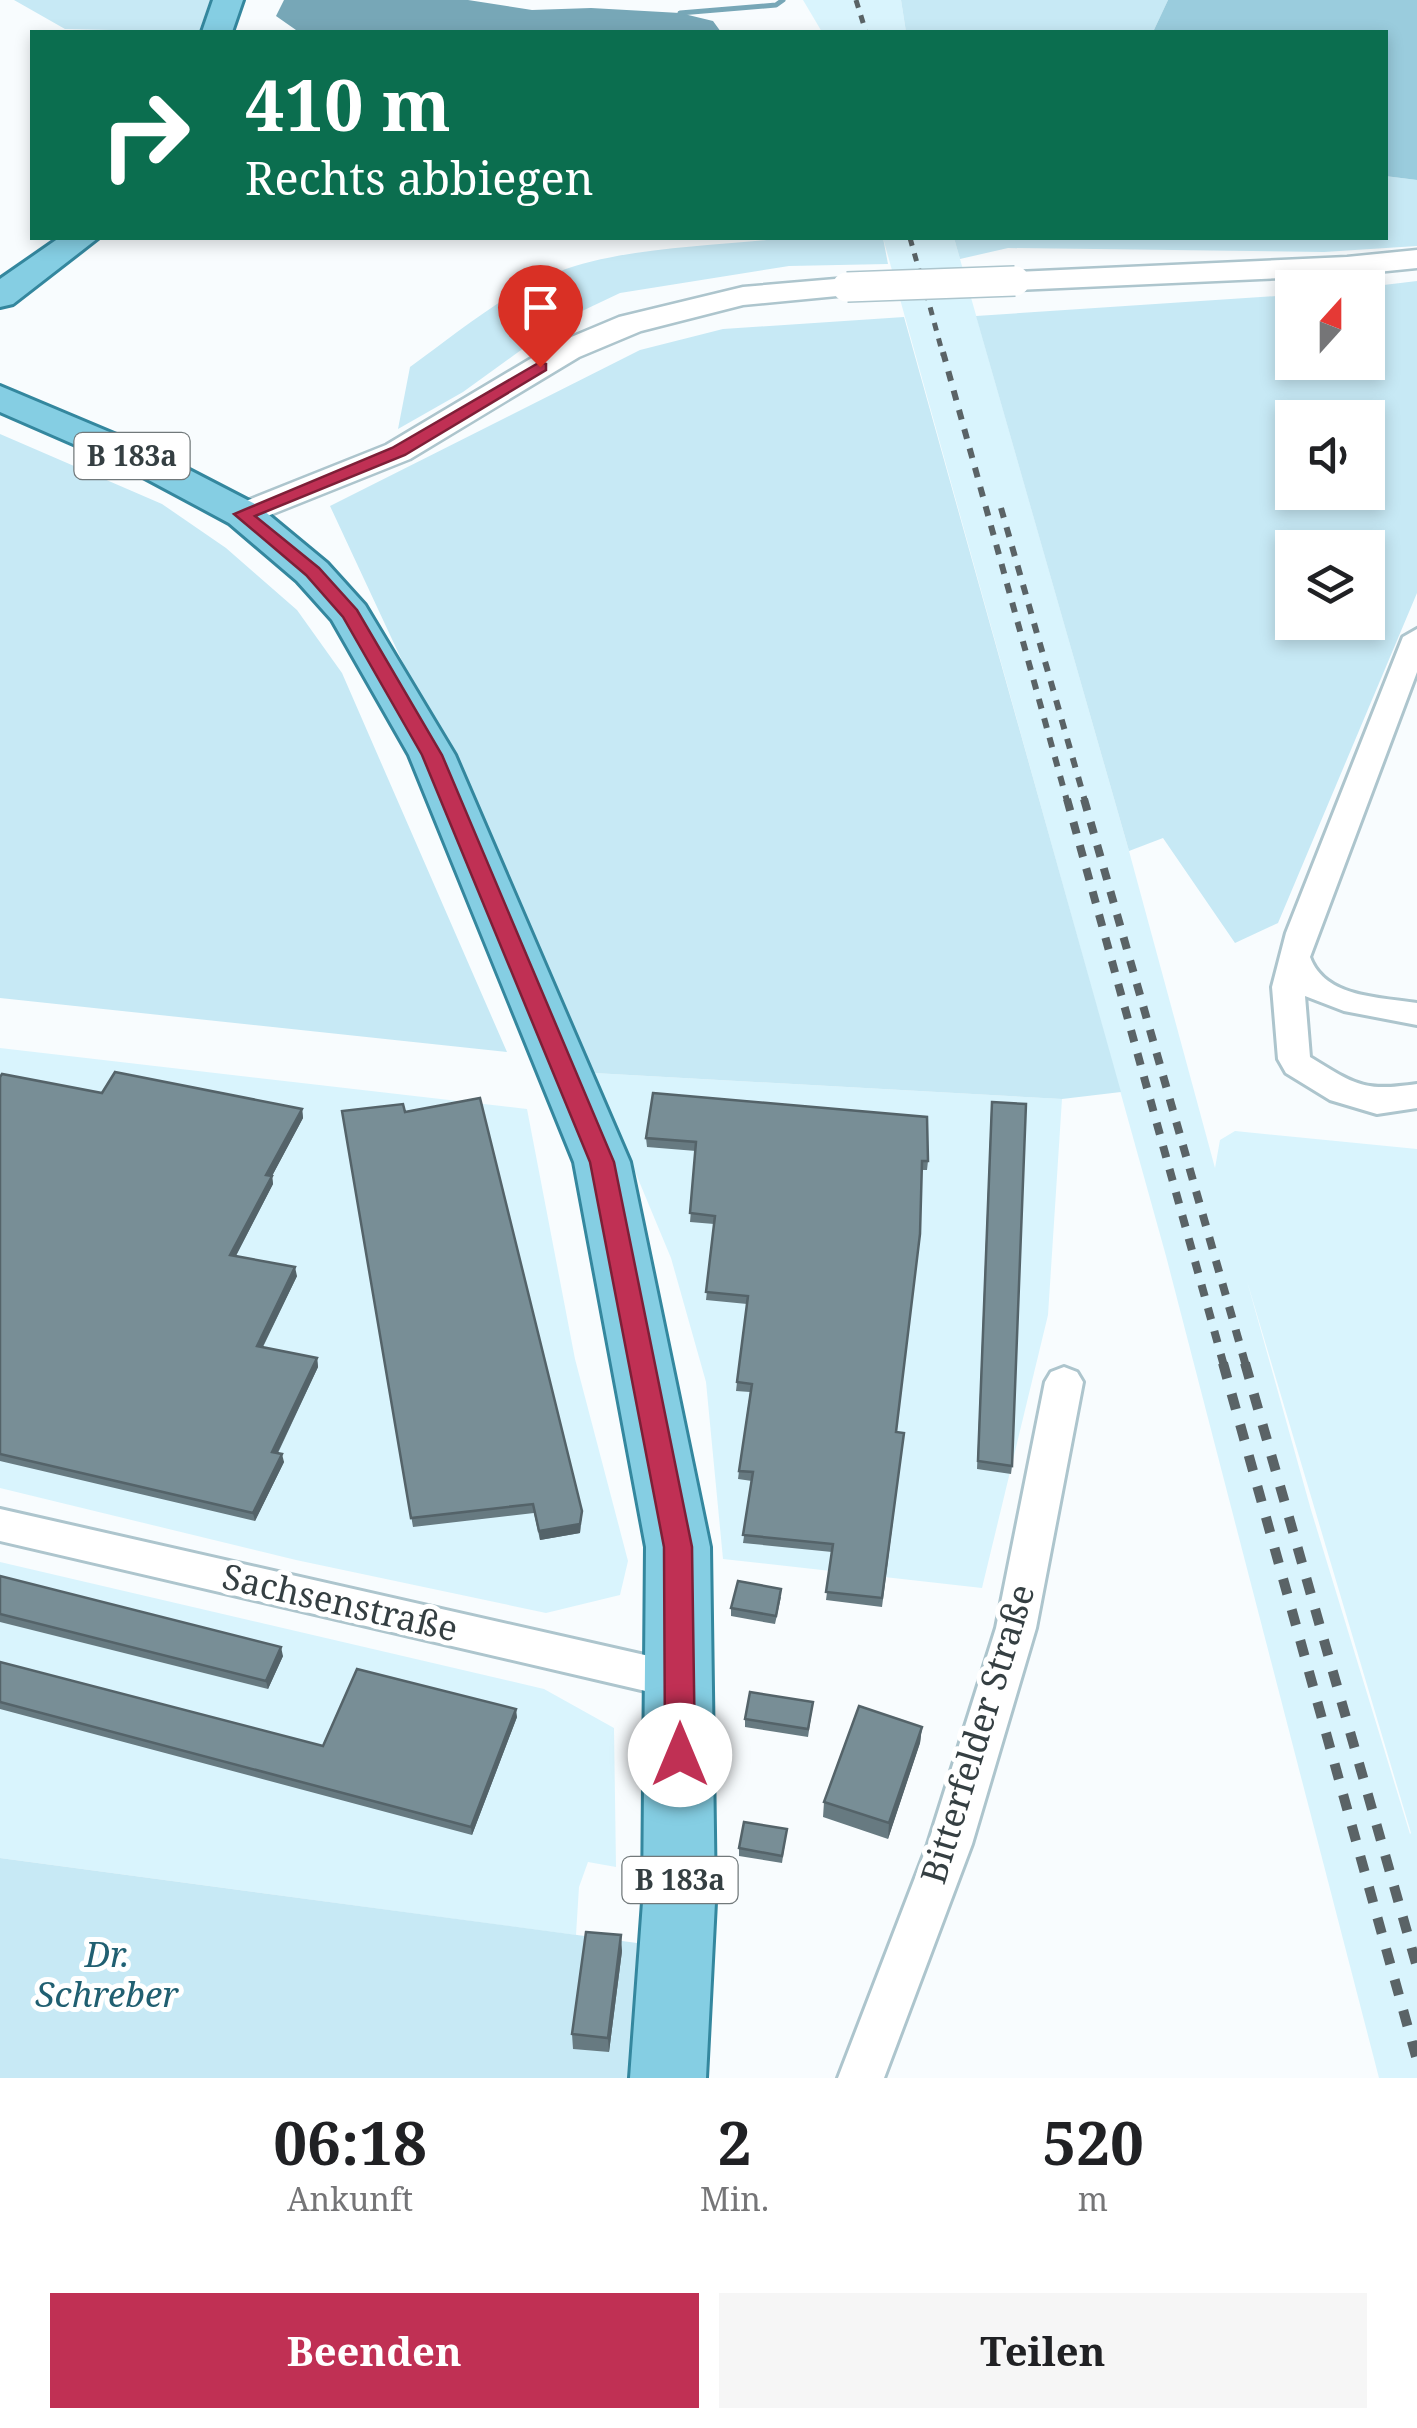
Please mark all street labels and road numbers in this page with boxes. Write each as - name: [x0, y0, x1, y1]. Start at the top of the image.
- road number: B 183a: [74, 433, 190, 479]
- street label: Sachsenstraße: [218, 1552, 463, 1651]
- street label: Bitterfelder Straße: [909, 1578, 1044, 1889]
- road number: B 183a: [622, 1857, 738, 1903]

